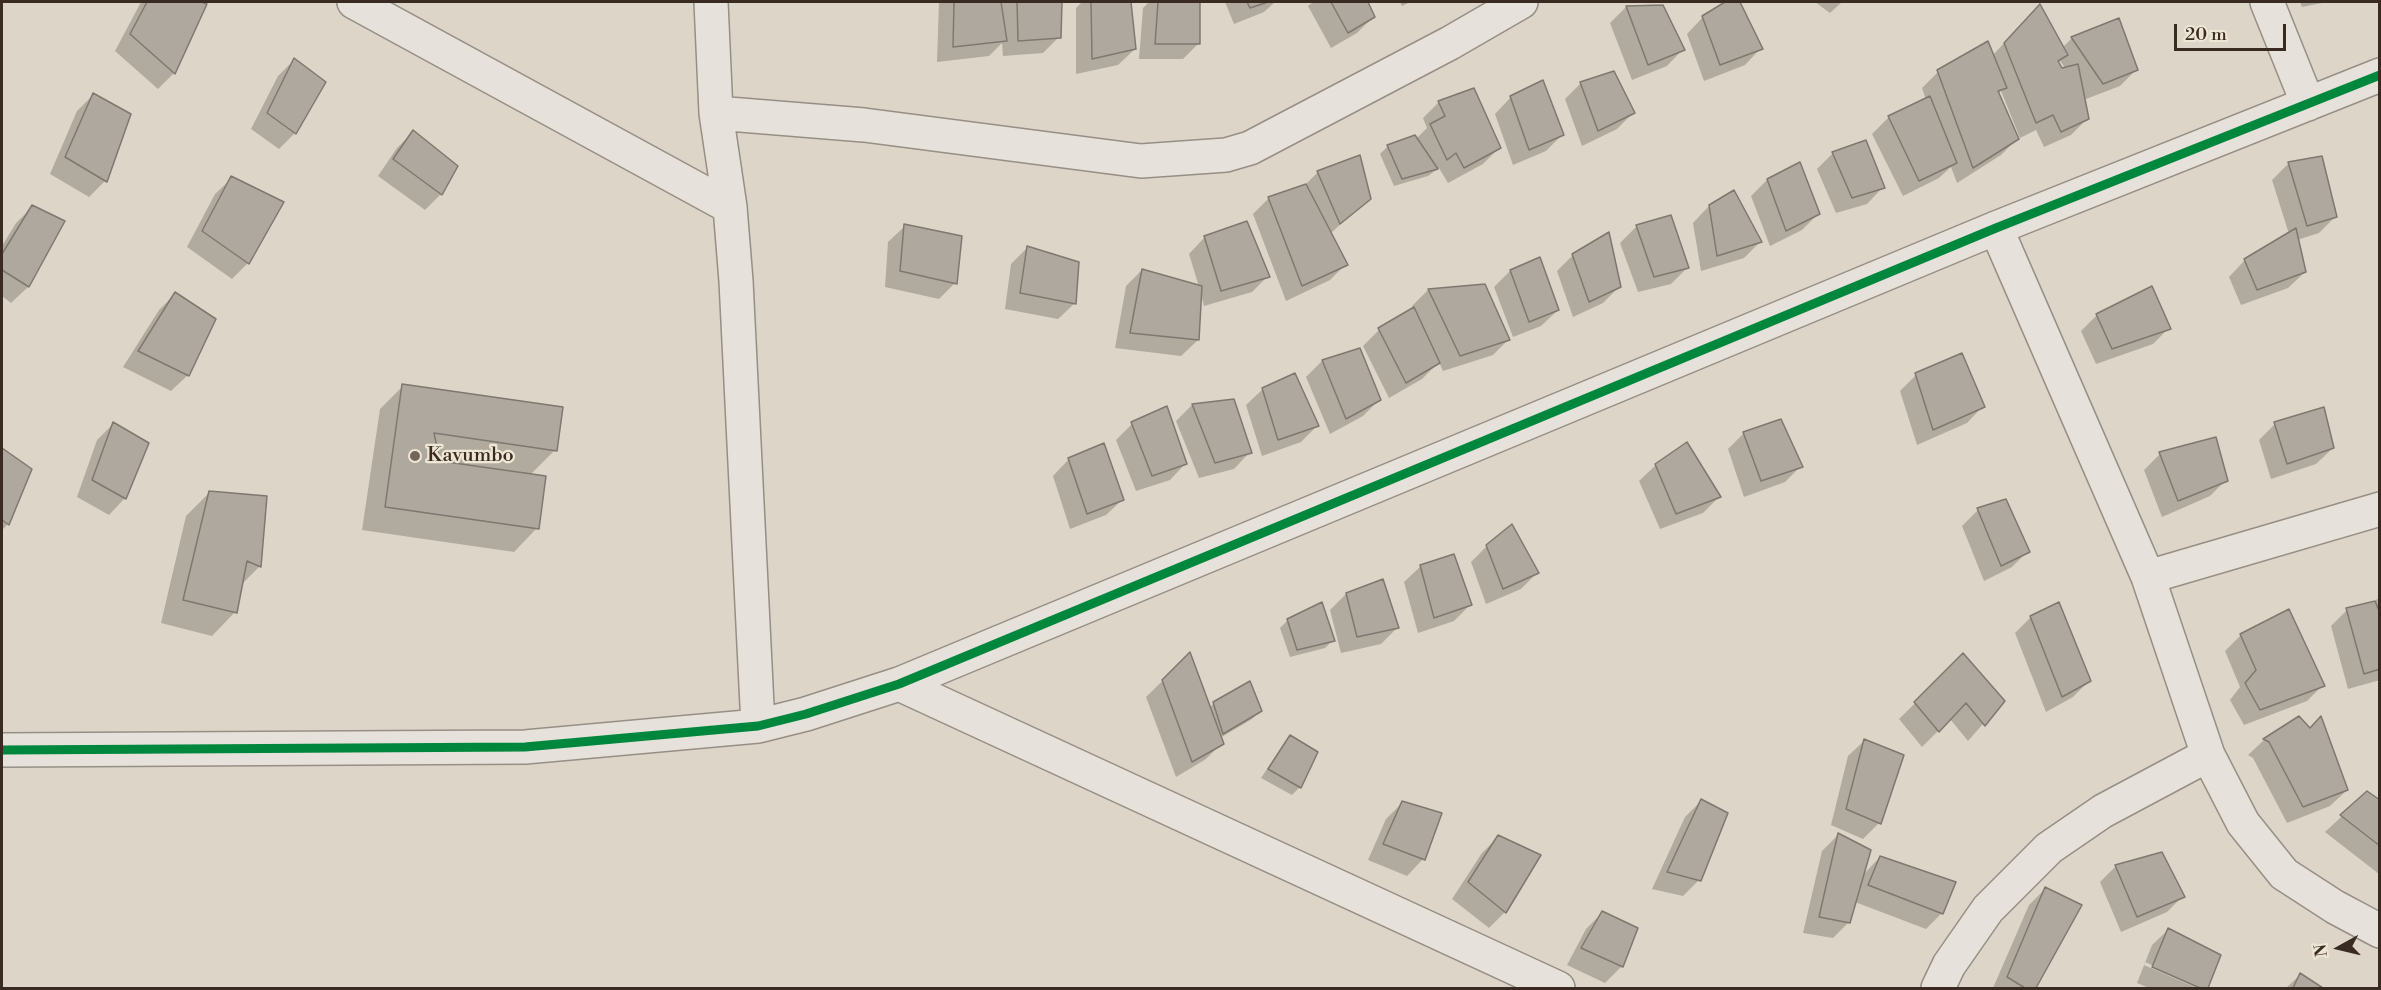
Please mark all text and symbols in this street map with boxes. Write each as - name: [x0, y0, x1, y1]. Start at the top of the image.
- scale bar: [2177, 12, 2290, 50]
- text: 20 m: [2185, 23, 2227, 46]
- place label: Kavumbo: [427, 444, 514, 468]
- marker: Kavumbo: [408, 449, 422, 463]
- north arrow: [2309, 918, 2369, 978]
- text: N: [2310, 943, 2332, 958]

